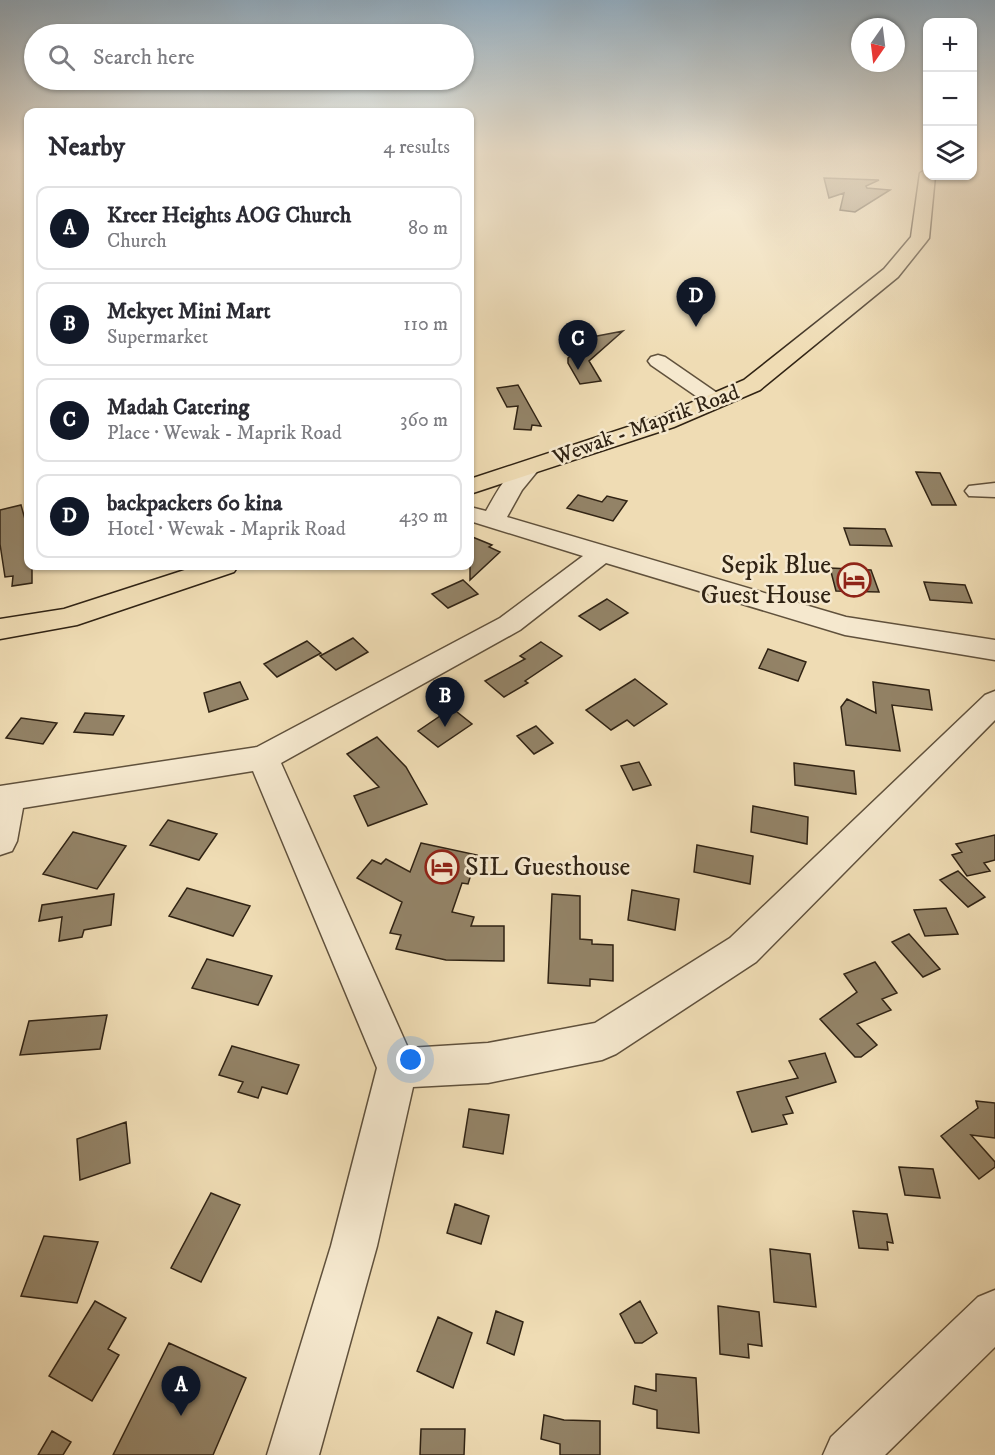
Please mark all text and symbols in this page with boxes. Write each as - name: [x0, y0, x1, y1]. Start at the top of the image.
- north arrow: [851, 18, 905, 72]
- map controls: [923, 18, 977, 180]
- button: +: [923, 18, 977, 72]
- search box: [24, 24, 474, 90]
- icon: search: [45, 41, 78, 74]
- text: Search here: [93, 44, 195, 71]
- button: −: [923, 72, 977, 126]
- button: layers: [923, 126, 977, 180]
- text: Nearby: [48, 131, 125, 164]
- text: 4 results: [383, 135, 450, 160]
- text: Kreer Heights AOG Church: [107, 202, 351, 229]
- text: A: [63, 216, 76, 241]
- text: 80 m: [408, 216, 448, 241]
- text: Church: [107, 229, 167, 254]
- pin: D: [676, 278, 716, 327]
- text: Mekyet Mini Mart: [107, 298, 270, 325]
- text: B: [63, 312, 76, 337]
- text: 110 m: [403, 312, 448, 337]
- pin: C: [558, 320, 598, 370]
- text: Supermarket: [107, 325, 208, 350]
- street label: Wewak - Maprik Road: [548, 379, 743, 472]
- text: Madah Catering: [107, 394, 249, 421]
- text: C: [63, 408, 76, 433]
- text: 360 m: [400, 408, 448, 433]
- text: Place · Wewak - Maprik Road: [107, 421, 342, 446]
- text: backpackers 60 kina: [107, 490, 282, 517]
- text: D: [62, 504, 77, 529]
- text: 430 m: [399, 504, 448, 529]
- text: Hotel · Wewak - Maprik Road: [107, 517, 346, 542]
- place label: Sepik Blue Guest House: [701, 549, 831, 612]
- hotel icon: Sepik Blue Guest House: [836, 562, 872, 598]
- pin: B: [426, 678, 464, 727]
- hotel icon: SIL Guesthouse: [424, 849, 460, 885]
- place label: SIL Guesthouse: [465, 851, 630, 884]
- your location: [396, 1045, 425, 1074]
- pin: A: [162, 1366, 201, 1416]

